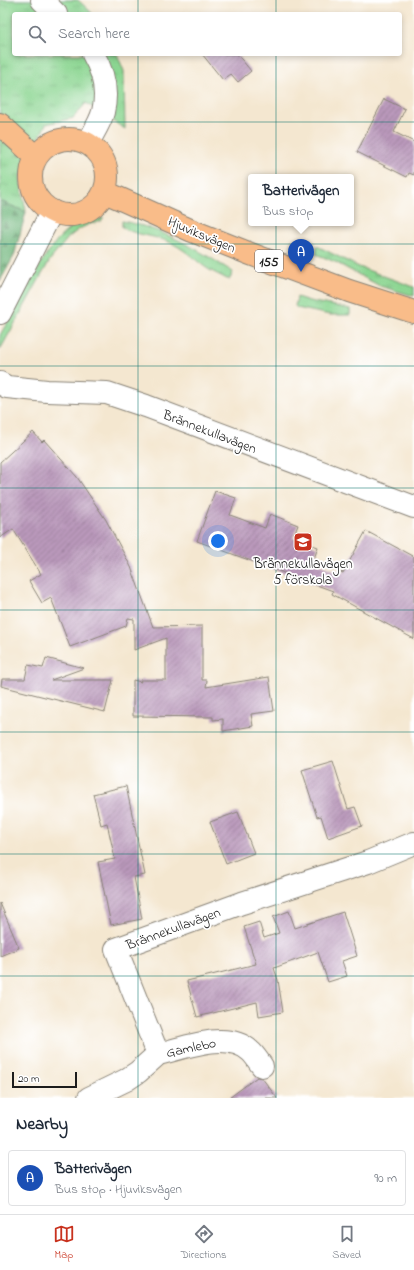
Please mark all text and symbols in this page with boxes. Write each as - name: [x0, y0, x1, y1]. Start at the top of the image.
- search box: [12, 12, 402, 56]
- icon: search: [26, 23, 48, 45]
- text: Search here: [58, 23, 130, 45]
- popup: [248, 174, 354, 226]
- text: Batterivägen: [263, 180, 339, 202]
- text: Bus stop: [263, 202, 314, 221]
- street label: Hjuviksvägen: [164, 212, 239, 260]
- pin: A: [288, 239, 314, 272]
- road number: 155: [255, 250, 283, 272]
- street label: Brännekullavägen: [158, 404, 260, 461]
- your location: [208, 531, 228, 551]
- school or university icon: Brännekullavägen 5 förskola: [292, 531, 314, 553]
- place label: Brännekullavägen 5 förskola: [252, 554, 353, 591]
- street label: Brännekullavägen: [122, 903, 224, 958]
- street label: Gamlebo: [164, 1033, 218, 1064]
- scale bar: [12, 1070, 77, 1089]
- text: 20 m: [18, 1071, 40, 1087]
- text: Nearby: [16, 1112, 68, 1137]
- text: Batterivägen: [55, 1158, 132, 1180]
- text: A: [26, 1169, 34, 1188]
- text: 90 m: [374, 1169, 397, 1188]
- text: Bus stop · Hjuviksvägen: [55, 1180, 182, 1199]
- tab: Map: [53, 1223, 75, 1263]
- tab: Directions: [181, 1223, 226, 1263]
- tab: Saved: [332, 1223, 361, 1263]

